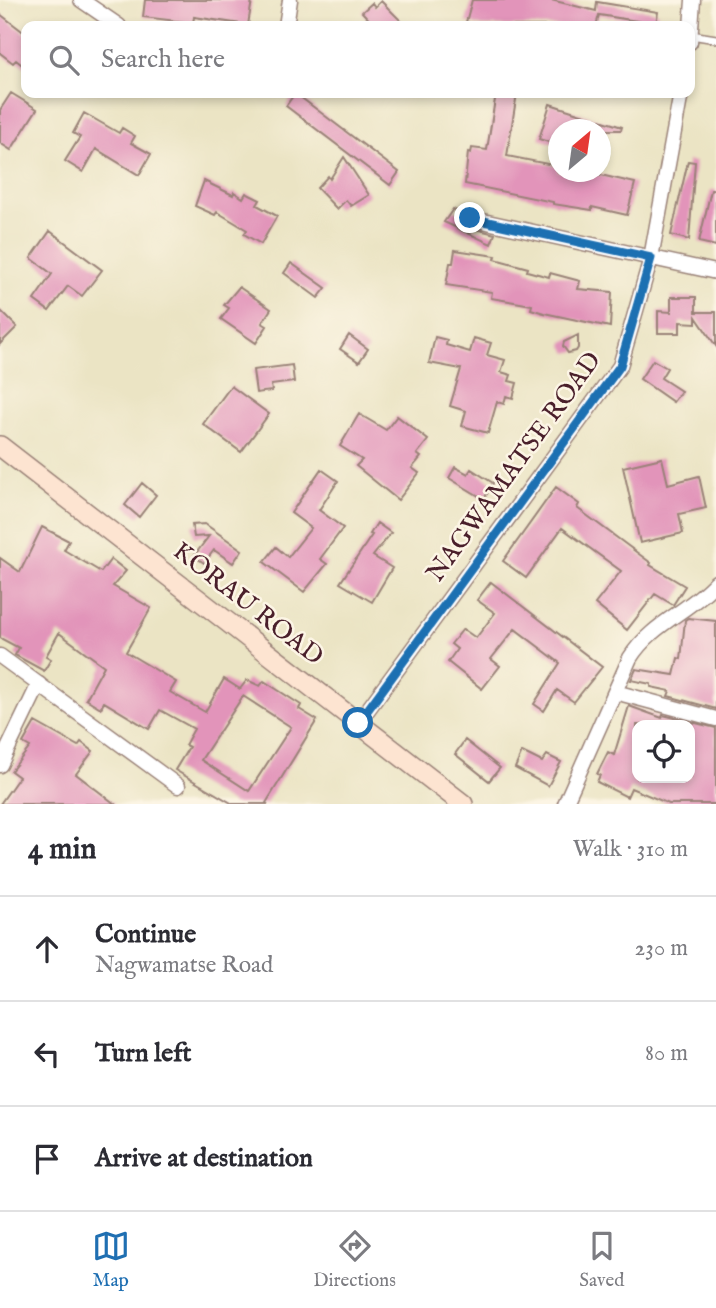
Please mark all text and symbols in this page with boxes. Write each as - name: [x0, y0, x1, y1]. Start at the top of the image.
- search box: [21, 21, 695, 98]
- icon: search: [45, 41, 83, 79]
- text: Search here: [101, 43, 225, 76]
- north arrow: [548, 119, 611, 182]
- route end: [454, 202, 485, 233]
- street label: NAGWAMATSE ROAD: [419, 345, 609, 589]
- street label: KORAU ROAD: [166, 535, 330, 673]
- route start: [342, 707, 373, 738]
- map controls: [632, 720, 695, 783]
- button: locate: [632, 720, 695, 783]
- text: 4 min: [28, 831, 96, 869]
- text: Walk · 310 m: [573, 835, 688, 864]
- text: Continue: [95, 918, 196, 951]
- icon: ahead: [28, 930, 66, 968]
- text: 230 m: [635, 934, 688, 963]
- text: Nagwamatse Road: [95, 951, 273, 980]
- icon: left: [28, 1035, 66, 1073]
- text: Turn left: [95, 1037, 192, 1070]
- text: 80 m: [645, 1039, 688, 1068]
- icon: arrive: [28, 1140, 66, 1178]
- text: Arrive at destination: [95, 1142, 313, 1175]
- tab: Map: [92, 1227, 130, 1293]
- tab: Directions: [313, 1227, 396, 1293]
- tab: Saved: [579, 1227, 624, 1293]

